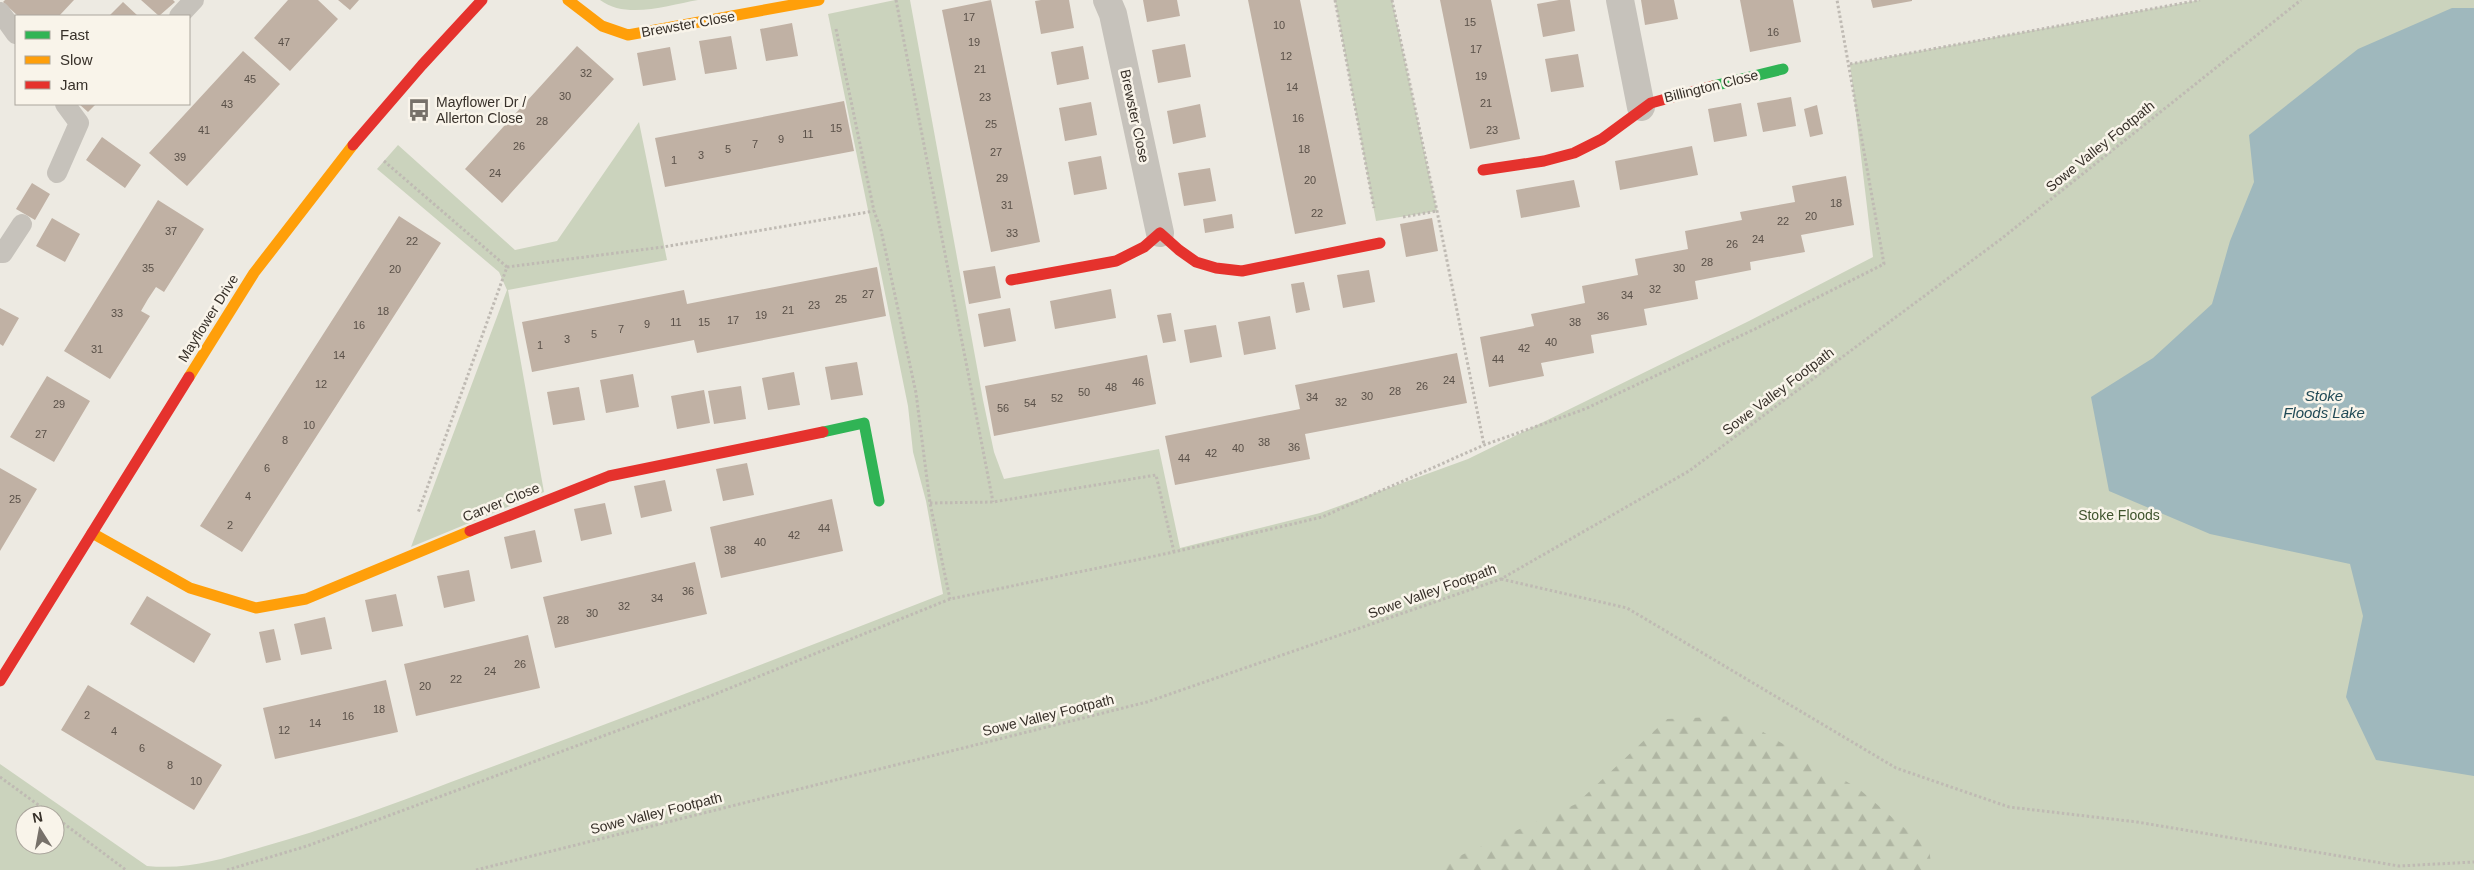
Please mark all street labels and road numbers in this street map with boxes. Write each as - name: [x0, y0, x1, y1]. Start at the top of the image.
- street label: Brewster Close: [640, 8, 736, 40]
- street label: Billington Close: [1662, 67, 1760, 105]
- street label: Brewster Close: [1117, 68, 1153, 164]
- street label: Sowe Valley Footpath: [2042, 97, 2158, 195]
- street label: Mayflower Drive: [175, 271, 241, 365]
- street label: Sowe Valley Footpath: [1719, 344, 1837, 438]
- street label: Carver Close: [460, 479, 542, 525]
- street label: Sowe Valley Footpath: [1366, 560, 1498, 622]
- street label: Sowe Valley Footpath: [980, 691, 1116, 739]
- street label: Sowe Valley Footpath: [588, 789, 724, 837]

